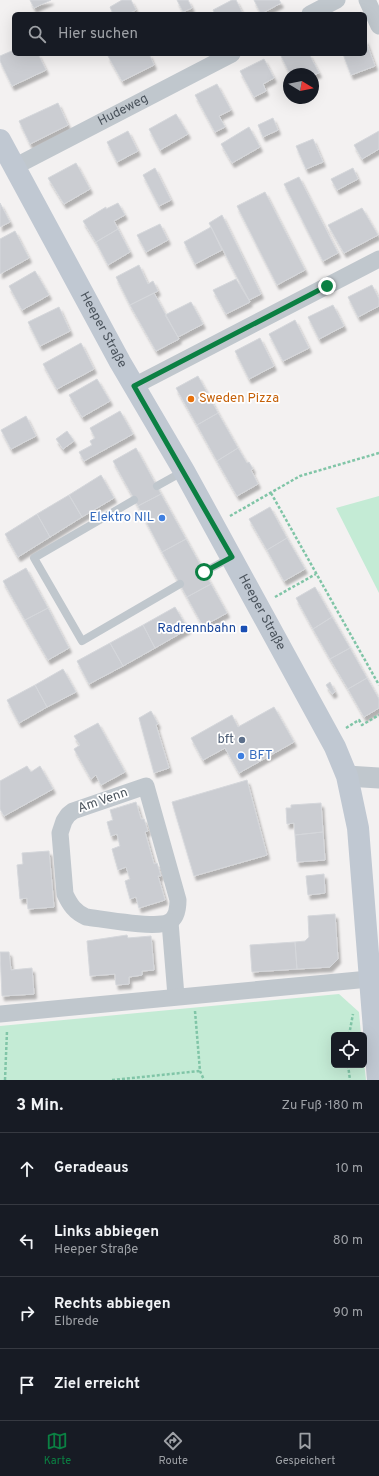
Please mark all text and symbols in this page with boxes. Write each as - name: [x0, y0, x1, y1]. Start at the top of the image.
- search box: [12, 12, 367, 56]
- icon: search: [26, 23, 48, 45]
- text: Hier suchen: [58, 25, 138, 44]
- north arrow: [283, 68, 319, 104]
- street label: Hudeweg: [95, 91, 151, 130]
- route end: [318, 277, 336, 295]
- street label: Heeper Straße: [76, 289, 130, 371]
- place label: Sweden Pizza: [199, 391, 279, 407]
- marker: Sweden Pizza: [186, 394, 196, 404]
- place label: Elektro NIL: [90, 510, 154, 526]
- marker: Elektro NIL: [157, 513, 167, 523]
- route start: [195, 563, 213, 581]
- street label: Heeper Straße: [234, 572, 289, 653]
- place label: Radrennbahn: [157, 621, 236, 637]
- marker: Radrennbahn: [239, 624, 249, 634]
- place label: bft: [217, 732, 234, 748]
- marker: bft: [237, 735, 247, 745]
- place label: BFT: [249, 748, 273, 764]
- marker: BFT: [236, 751, 246, 761]
- street label: Am Venn: [76, 785, 130, 817]
- map controls: [331, 1032, 367, 1068]
- button: locate: [331, 1032, 367, 1068]
- text: 3 Min.: [16, 1095, 63, 1117]
- text: Zu Fuß · 180 m: [282, 1098, 363, 1114]
- icon: ahead: [16, 1158, 38, 1180]
- text: Geradeaus: [54, 1159, 129, 1178]
- text: 10 m: [336, 1161, 363, 1177]
- text: Links abbiegen: [54, 1223, 159, 1242]
- icon: left: [16, 1230, 38, 1252]
- text: 80 m: [333, 1233, 363, 1249]
- text: Heeper Straße: [54, 1242, 138, 1258]
- text: Rechts abbiegen: [54, 1295, 171, 1314]
- icon: right: [16, 1302, 38, 1324]
- text: 90 m: [333, 1305, 363, 1321]
- text: Elbrede: [54, 1314, 99, 1330]
- icon: arrive: [16, 1374, 38, 1396]
- text: Ziel erreicht: [54, 1375, 140, 1394]
- tab: Karte: [44, 1430, 71, 1468]
- tab: Route: [158, 1430, 188, 1468]
- tab: Gespeichert: [275, 1430, 335, 1468]

